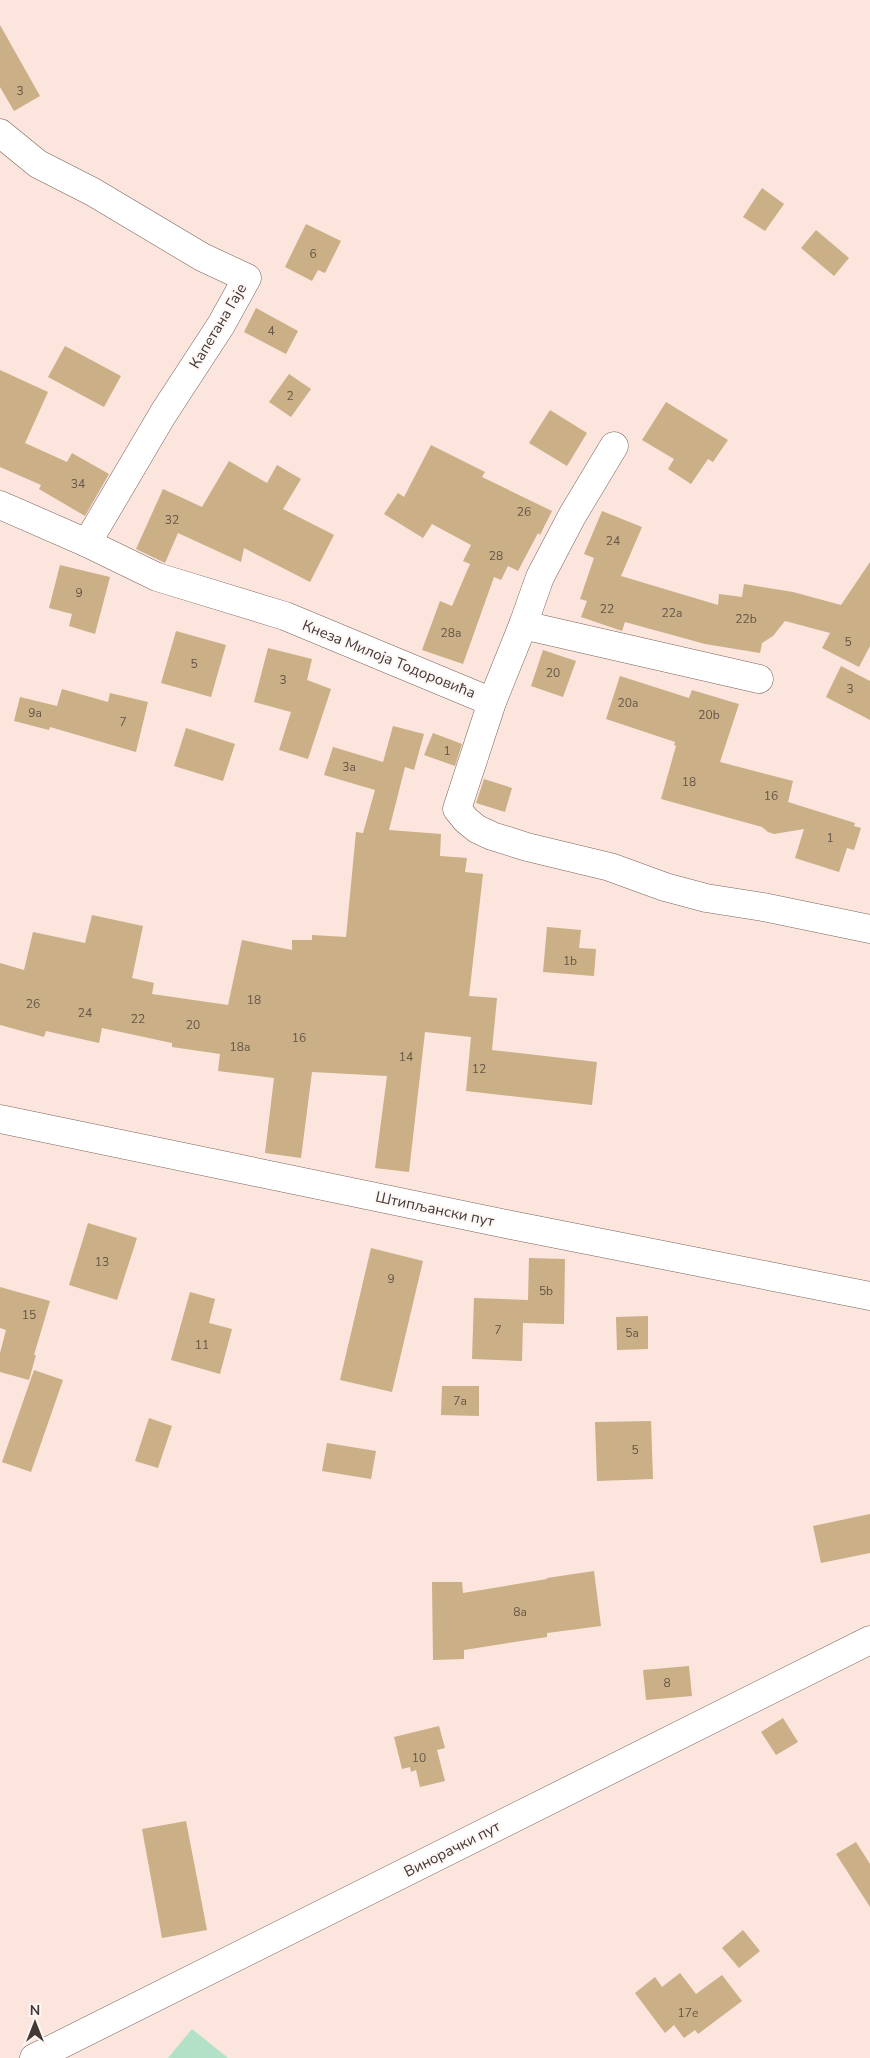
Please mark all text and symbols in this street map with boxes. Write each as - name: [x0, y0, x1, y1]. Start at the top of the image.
- house number: 3: [16, 83, 24, 99]
- house number: 6: [309, 246, 317, 262]
- street label: Капетана Гаје: [185, 280, 251, 372]
- house number: 4: [267, 323, 275, 339]
- house number: 2: [286, 388, 294, 404]
- house number: 34: [71, 476, 85, 492]
- house number: 26: [517, 504, 531, 520]
- house number: 32: [165, 512, 179, 528]
- house number: 24: [606, 533, 620, 549]
- house number: 28: [489, 548, 503, 564]
- house number: 9: [75, 585, 83, 601]
- house number: 22: [600, 601, 614, 617]
- house number: 22a: [662, 605, 682, 621]
- house number: 22b: [735, 611, 757, 627]
- street label: Кнеза Милоја Тодоровића: [299, 615, 479, 703]
- house number: 28a: [441, 625, 461, 641]
- house number: 5: [844, 634, 852, 650]
- house number: 5: [190, 656, 198, 672]
- house number: 20: [546, 665, 560, 681]
- house number: 3: [279, 672, 287, 688]
- house number: 3: [846, 681, 854, 697]
- house number: 20a: [618, 695, 638, 711]
- house number: 9a: [28, 705, 42, 721]
- house number: 20b: [698, 707, 720, 723]
- house number: 7: [119, 714, 127, 730]
- house number: 1: [443, 743, 451, 759]
- house number: 3a: [342, 759, 356, 775]
- house number: 18: [682, 774, 696, 790]
- house number: 16: [764, 788, 778, 804]
- house number: 1: [826, 830, 834, 846]
- house number: 1b: [563, 953, 577, 969]
- house number: 18: [247, 992, 261, 1008]
- house number: 26: [26, 996, 40, 1012]
- house number: 24: [78, 1005, 92, 1021]
- house number: 22: [131, 1011, 145, 1027]
- house number: 20: [186, 1017, 200, 1033]
- house number: 16: [292, 1030, 306, 1046]
- house number: 18a: [230, 1039, 250, 1055]
- house number: 14: [399, 1049, 413, 1065]
- house number: 12: [472, 1061, 486, 1077]
- street label: Штипљански пут: [374, 1187, 496, 1231]
- house number: 13: [95, 1254, 109, 1270]
- house number: 9: [387, 1271, 395, 1287]
- house number: 5b: [539, 1283, 553, 1299]
- house number: 15: [22, 1307, 36, 1323]
- house number: 7: [494, 1322, 502, 1338]
- house number: 5a: [625, 1325, 639, 1341]
- house number: 11: [195, 1337, 209, 1353]
- house number: 7a: [453, 1393, 467, 1409]
- house number: 5: [631, 1442, 639, 1458]
- house number: 8a: [513, 1604, 527, 1620]
- house number: 8: [663, 1675, 671, 1691]
- house number: 10: [412, 1750, 426, 1766]
- street label: Винорачки пут: [401, 1816, 504, 1882]
- north arrow: [10, 1998, 60, 2048]
- text: N: [30, 2001, 40, 2020]
- house number: 17e: [678, 2005, 698, 2021]

